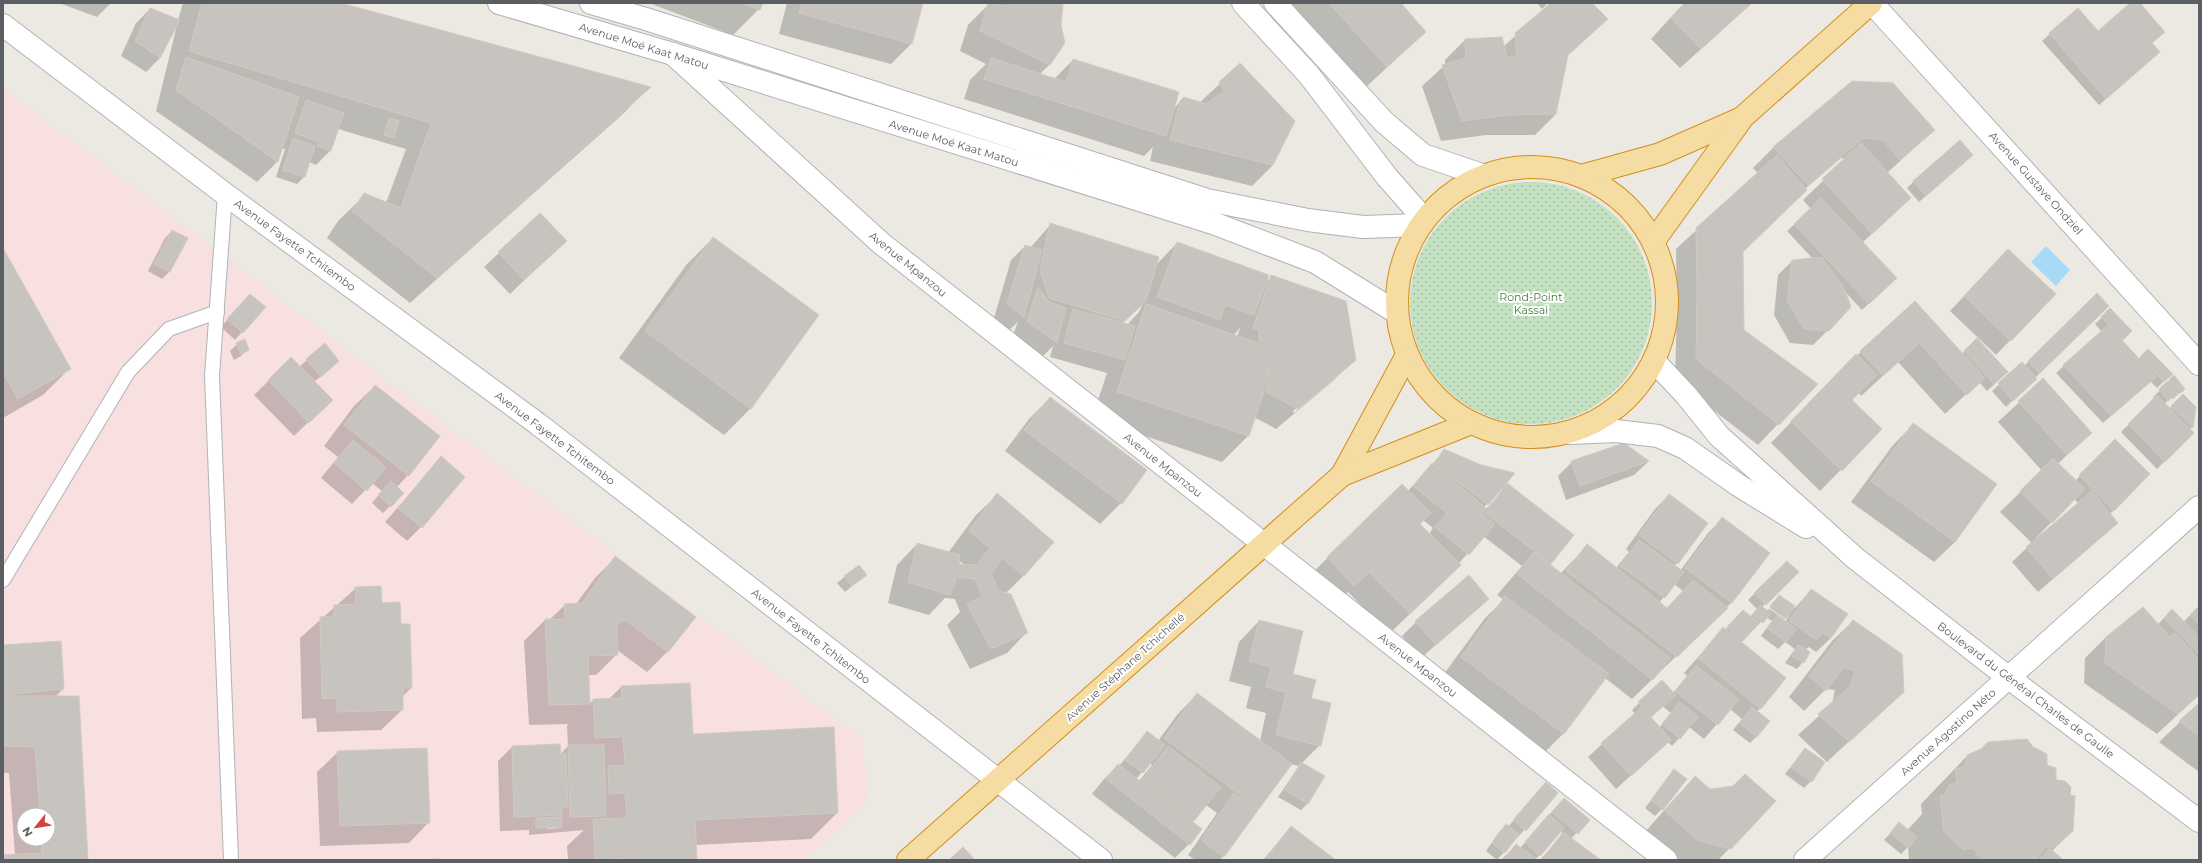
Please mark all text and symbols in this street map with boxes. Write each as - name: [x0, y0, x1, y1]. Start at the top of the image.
- street label: Avenue Moé Kaat Matou: [577, 20, 711, 72]
- street label: Avenue Moé Kaat Matou: [887, 117, 1021, 169]
- street label: Avenue Gustave Ondziel: [1986, 129, 2086, 237]
- street label: Avenue Fayette Tchitembo: [231, 196, 359, 294]
- street label: Avenue Mpanzou: [866, 228, 950, 300]
- park label: Rond-Point Kassai: [1499, 290, 1563, 317]
- street label: Avenue Fayette Tchitembo: [492, 388, 618, 488]
- street label: Avenue Mpanzou: [1121, 430, 1205, 500]
- street label: Avenue Fayette Tchitembo: [749, 585, 873, 687]
- street label: Avenue Stéphane Tchichellé: [1063, 610, 1188, 724]
- street label: Boulevard du Général Charles de Gaulle: [1935, 619, 2118, 761]
- street label: Avenue Mpanzou: [1376, 630, 1460, 700]
- street label: Avenue Agostino Néto: [1897, 685, 1999, 778]
- north arrow: [16, 807, 56, 847]
- text: N: [19, 825, 36, 839]

